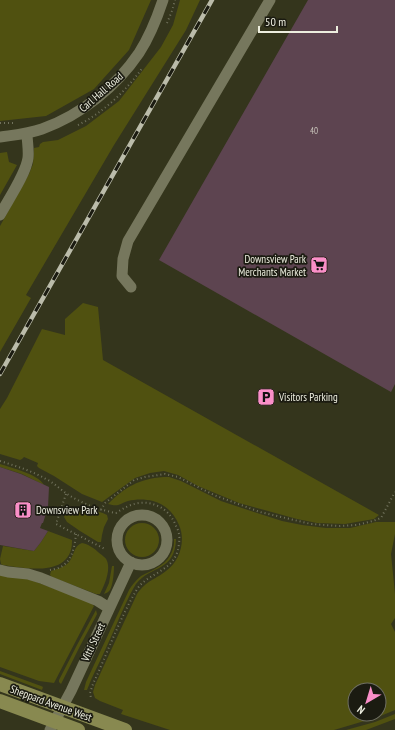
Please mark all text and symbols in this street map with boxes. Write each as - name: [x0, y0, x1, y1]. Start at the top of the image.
- scale bar: [259, 8, 337, 34]
- text: 50 m: [265, 14, 286, 29]
- street label: Carl Hall Road: [76, 69, 126, 115]
- house number: 40: [310, 125, 318, 136]
- place label: Downsview Park Merchants Market: [238, 252, 307, 279]
- supermarket icon: Downsview Park Merchants Market: [309, 255, 329, 275]
- parking icon: Visitors Parking: [256, 387, 276, 407]
- place label: Visitors Parking: [278, 390, 338, 404]
- building icon: Downsview Park: [13, 500, 33, 520]
- place label: Downsview Park: [36, 503, 98, 517]
- street label: Vitti Street: [78, 620, 108, 664]
- street label: Sheppard Avenue West: [8, 682, 94, 724]
- north arrow: [347, 682, 387, 722]
- text: N: [354, 703, 367, 717]

